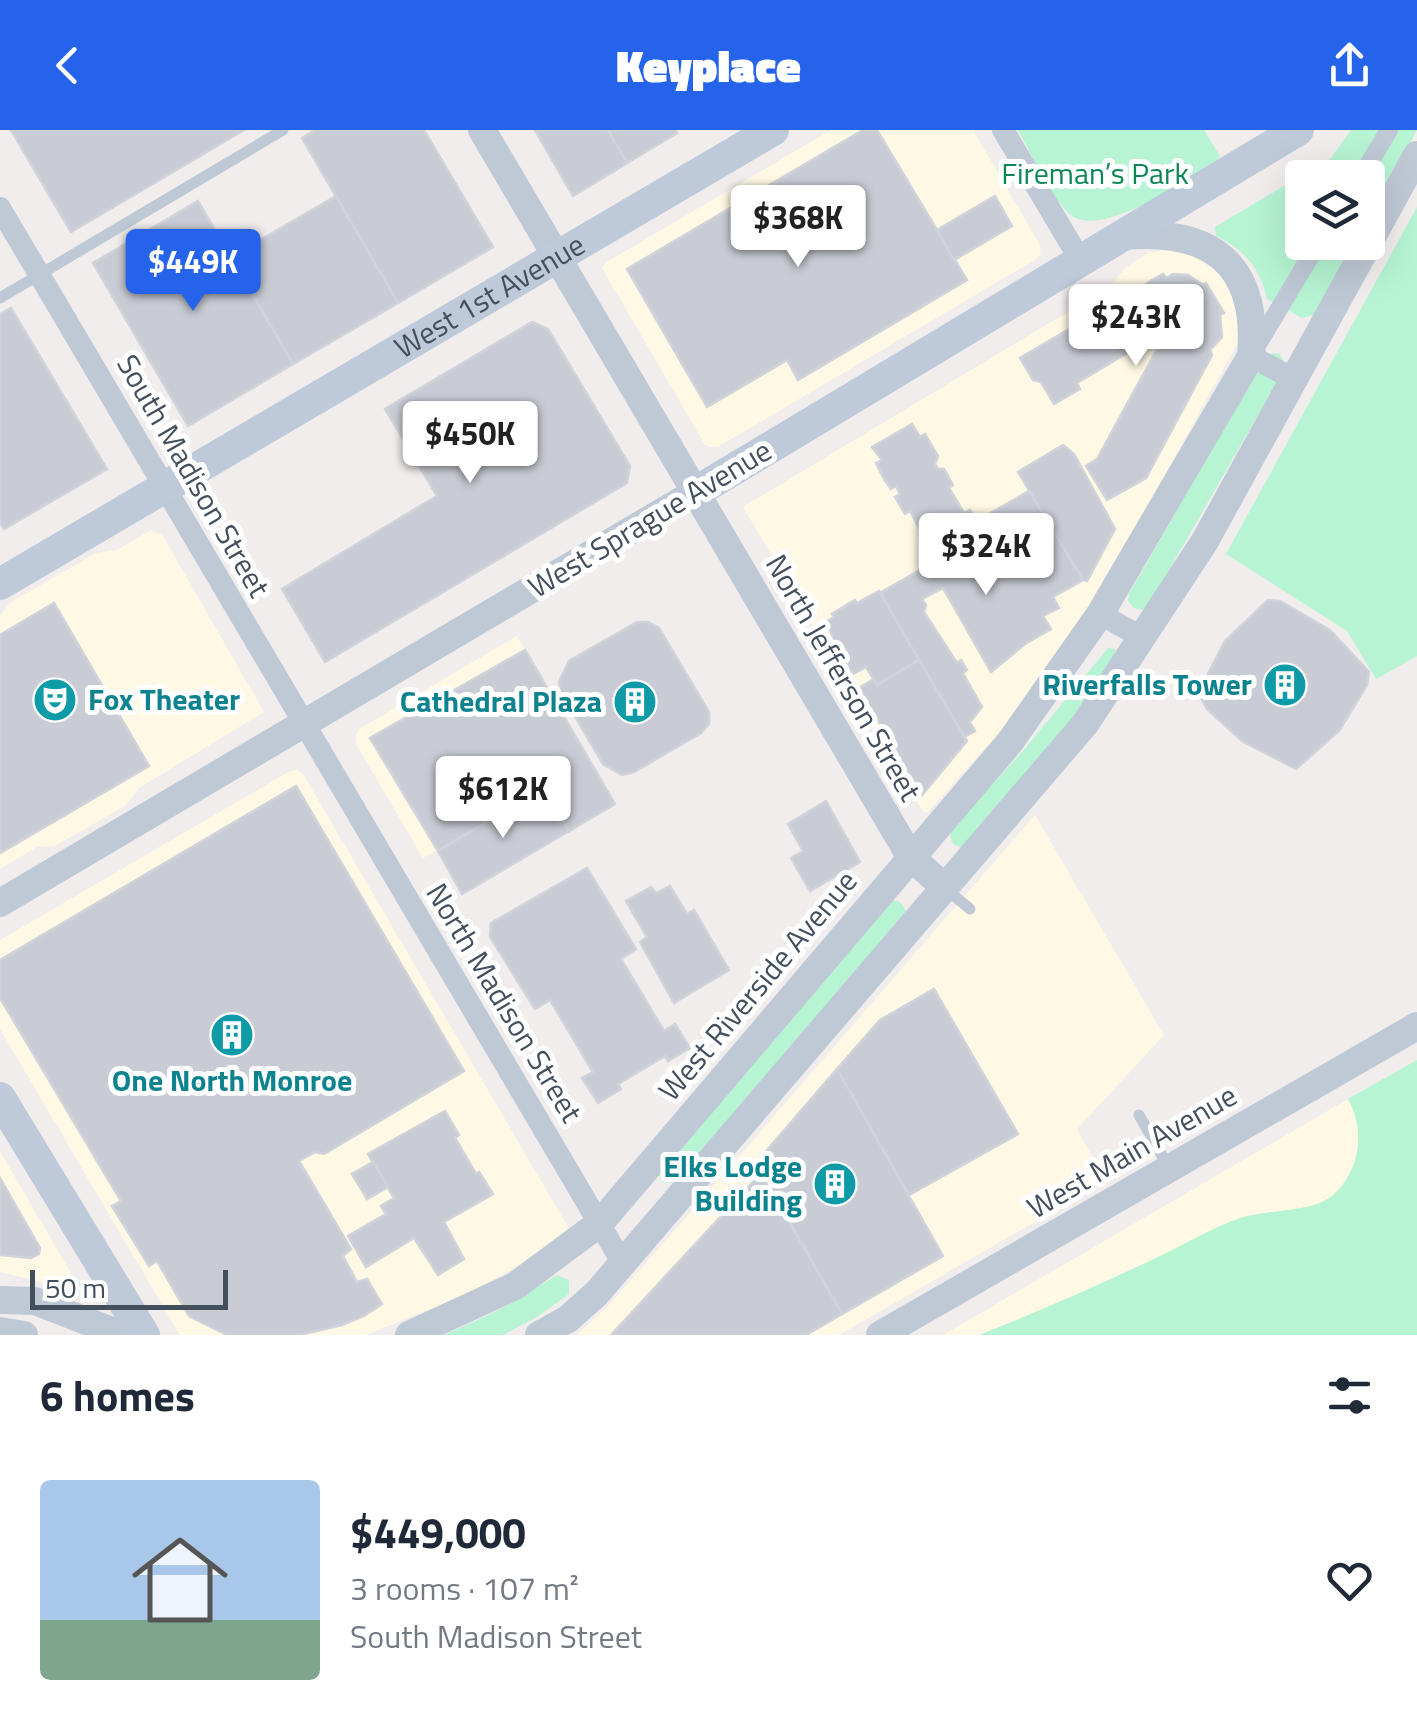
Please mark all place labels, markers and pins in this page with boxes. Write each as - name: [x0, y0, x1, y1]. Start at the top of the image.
- pin: $368K: [728, 185, 868, 270]
- pin: $449K: [123, 229, 263, 314]
- pin: $243K: [1066, 284, 1206, 369]
- pin: $450K: [400, 401, 540, 486]
- pin: $324K: [916, 513, 1056, 598]
- place label: Riverfalls Tower: [1042, 661, 1252, 707]
- building icon: Riverfalls Tower: [1262, 662, 1308, 708]
- place label: Fox Theater: [88, 676, 240, 722]
- theatre icon: Fox Theater: [32, 677, 78, 723]
- place label: Cathedral Plaza: [400, 678, 602, 724]
- building icon: Cathedral Plaza: [612, 679, 658, 725]
- pin: $612K: [433, 756, 573, 841]
- building icon: One North Monroe: [209, 1012, 255, 1058]
- place label: One North Monroe: [112, 1057, 352, 1103]
- place label: Elks Lodge Building: [663, 1143, 802, 1223]
- building icon: Elks Lodge Building: [812, 1161, 858, 1207]

